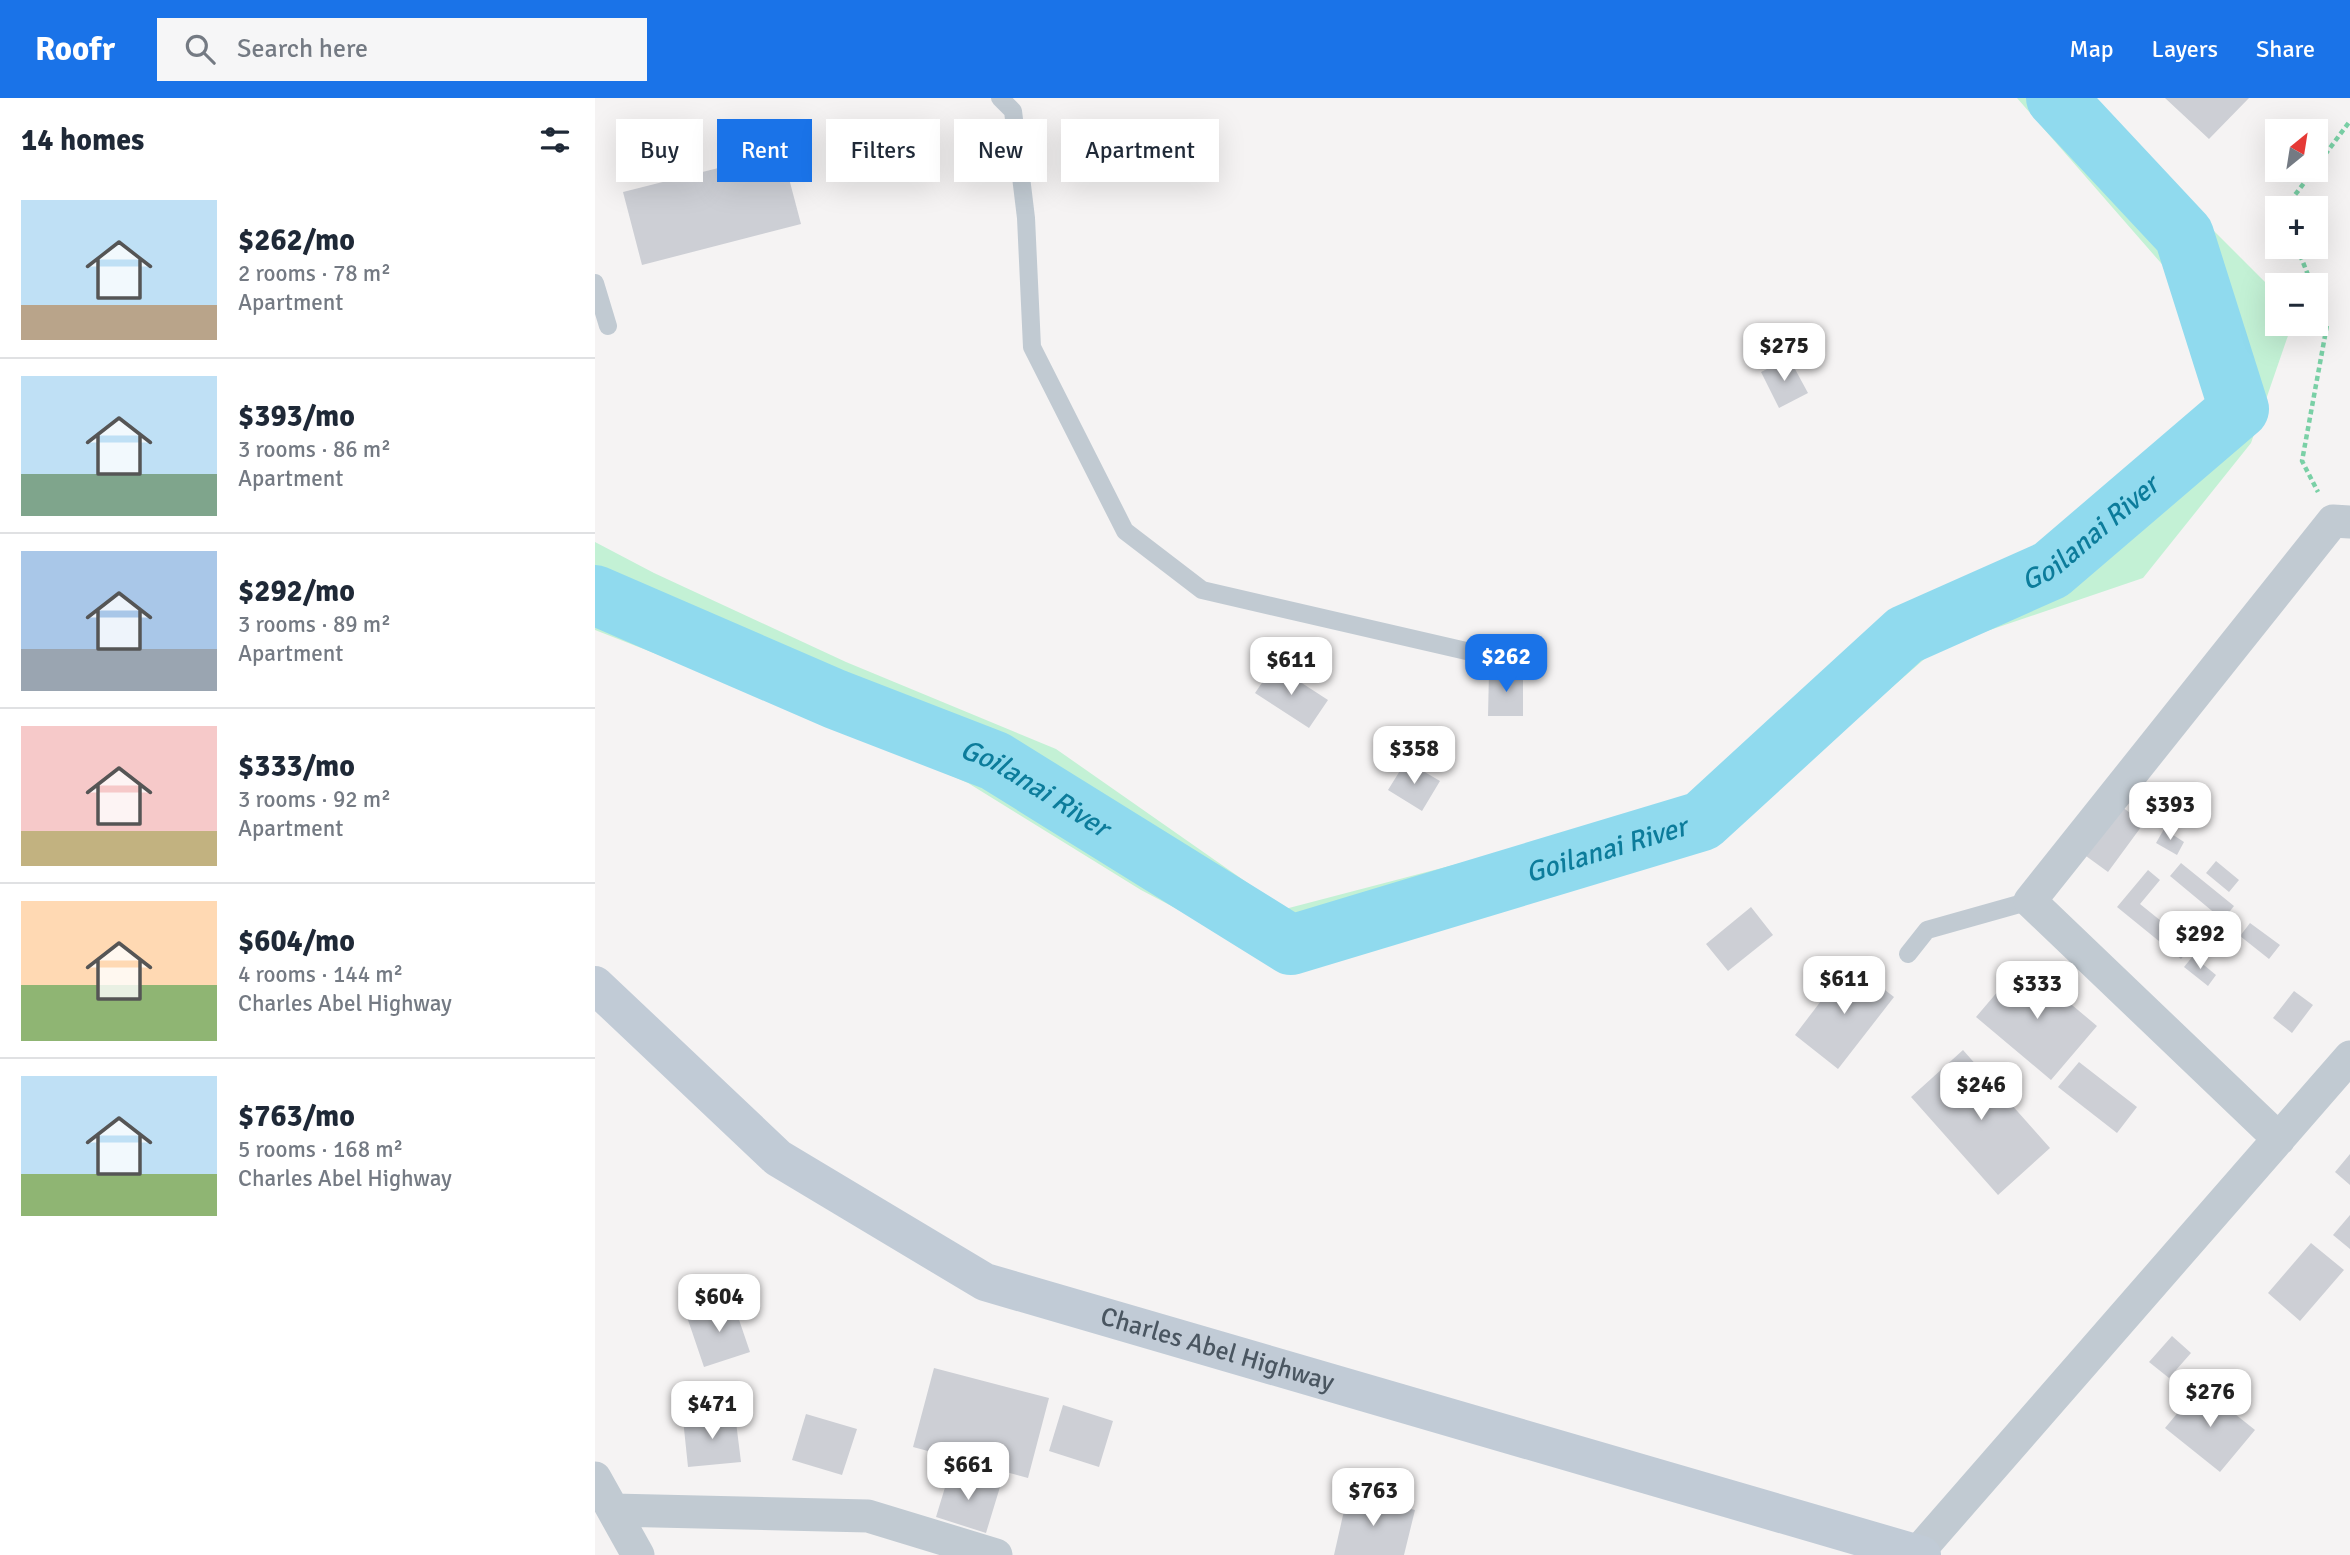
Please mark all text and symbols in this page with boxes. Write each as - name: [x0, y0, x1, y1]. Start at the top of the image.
- search box: [157, 18, 647, 81]
- text: Roofr: [35, 29, 115, 70]
- icon: search: [181, 30, 219, 68]
- text: Search here: [237, 33, 368, 65]
- text: Map: [2069, 34, 2114, 64]
- text: Layers: [2152, 34, 2218, 64]
- text: Share: [2256, 34, 2315, 64]
- chip: Buy: [616, 119, 703, 182]
- chip: Rent: [717, 119, 812, 182]
- chip: Filters: [826, 119, 940, 182]
- chip: New: [954, 119, 1047, 182]
- chip: Apartment: [1061, 119, 1219, 182]
- north arrow: [2265, 119, 2327, 182]
- map controls: [2265, 119, 2328, 336]
- icon: filters: [536, 121, 574, 159]
- text: 14 homes: [21, 122, 144, 159]
- button: +: [2265, 196, 2328, 259]
- text: $262/mo: [238, 222, 355, 259]
- icon: home: [77, 228, 161, 312]
- text: 2 rooms · 78 m²: [238, 259, 391, 288]
- button: −: [2265, 273, 2328, 336]
- text: Apartment: [238, 288, 343, 317]
- pin: $275: [1743, 324, 1825, 383]
- text: $275: [1759, 331, 1809, 360]
- text: $393/mo: [238, 398, 355, 435]
- icon: home: [77, 404, 161, 488]
- text: 3 rooms · 86 m²: [238, 435, 391, 464]
- text: Apartment: [238, 464, 343, 493]
- water label: Goilanai River: [2016, 466, 2168, 598]
- text: $292/mo: [238, 573, 355, 610]
- icon: home: [77, 579, 161, 663]
- text: 3 rooms · 89 m²: [238, 610, 391, 639]
- pin: $262: [1465, 634, 1547, 694]
- pin: $611: [1250, 638, 1332, 697]
- text: Apartment: [238, 639, 343, 668]
- text: $262: [1481, 642, 1531, 671]
- text: $611: [1266, 645, 1316, 674]
- pin: $358: [1373, 726, 1455, 786]
- water label: Goilanai River: [956, 732, 1119, 847]
- text: $358: [1389, 734, 1439, 763]
- text: $333/mo: [238, 748, 355, 785]
- icon: home: [77, 754, 161, 838]
- pin: $393: [2129, 782, 2211, 842]
- text: 3 rooms · 92 m²: [238, 785, 391, 814]
- text: $393: [2145, 790, 2195, 819]
- water label: Goilanai River: [1522, 808, 1695, 890]
- text: Apartment: [238, 814, 343, 843]
- pin: $292: [2159, 912, 2241, 971]
- text: $292: [2175, 919, 2225, 948]
- text: $604/mo: [238, 923, 355, 960]
- icon: home: [77, 929, 161, 1013]
- pin: $611: [1803, 956, 1885, 1016]
- text: 4 rooms · 144 m²: [238, 960, 403, 989]
- pin: $333: [1996, 962, 2078, 1021]
- text: $611: [1819, 964, 1869, 993]
- text: $333: [2012, 969, 2062, 998]
- text: Charles Abel Highway: [238, 989, 452, 1018]
- pin: $246: [1940, 1062, 2022, 1122]
- text: $246: [1956, 1070, 2006, 1099]
- text: $763/mo: [238, 1098, 355, 1135]
- icon: home: [77, 1104, 161, 1188]
- text: 5 rooms · 168 m²: [238, 1135, 403, 1164]
- text: Charles Abel Highway: [238, 1164, 452, 1193]
- pin: $604: [678, 1274, 760, 1334]
- text: $604: [694, 1282, 744, 1311]
- street label: Charles Abel Highway: [1097, 1300, 1338, 1399]
- pin: $276: [2169, 1370, 2251, 1429]
- text: $276: [2185, 1377, 2235, 1406]
- pin: $471: [671, 1382, 753, 1441]
- text: $471: [687, 1389, 737, 1418]
- pin: $661: [927, 1442, 1009, 1502]
- text: $661: [943, 1450, 993, 1479]
- pin: $763: [1332, 1468, 1414, 1528]
- text: $763: [1348, 1476, 1398, 1505]

